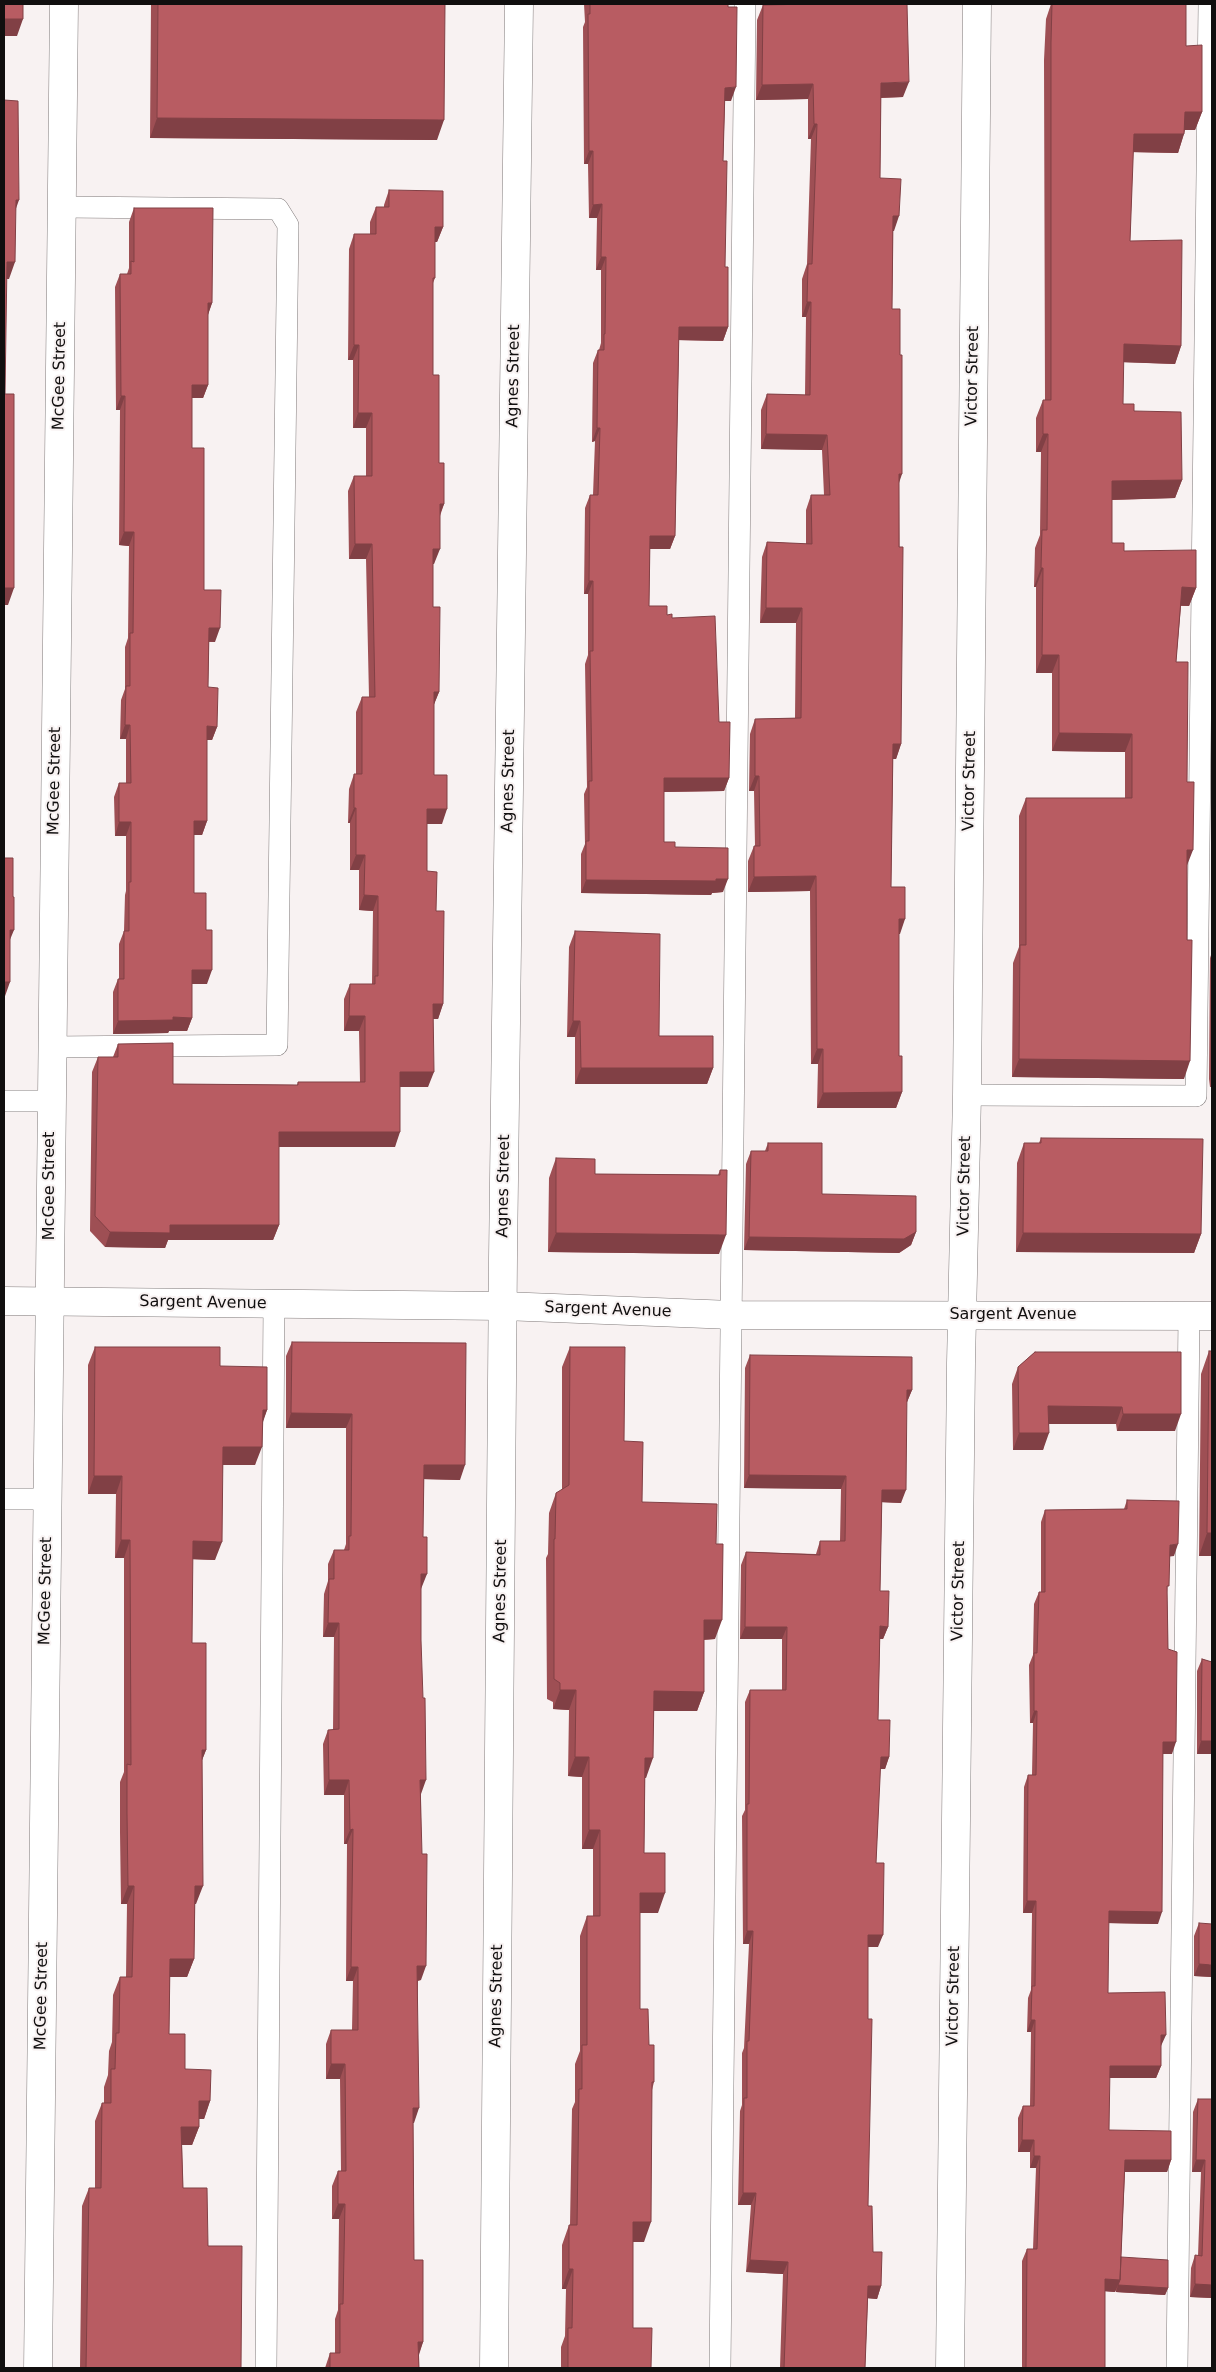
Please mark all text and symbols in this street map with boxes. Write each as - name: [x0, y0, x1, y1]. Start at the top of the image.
- street label: McGee Street: [49, 322, 71, 430]
- street label: Agnes Street: [504, 324, 524, 428]
- street label: Victor Street: [963, 326, 983, 426]
- street label: McGee Street: [44, 727, 66, 835]
- street label: Agnes Street: [499, 729, 519, 833]
- street label: Victor Street: [960, 731, 980, 831]
- street label: McGee Street: [40, 1132, 60, 1240]
- street label: Agnes Street: [494, 1134, 514, 1238]
- street label: Victor Street: [955, 1136, 975, 1236]
- street label: Sargent Avenue: [139, 1292, 267, 1314]
- street label: Sargent Avenue: [544, 1298, 672, 1322]
- street label: Sargent Avenue: [949, 1305, 1077, 1325]
- street label: McGee Street: [35, 1537, 57, 1645]
- street label: Agnes Street: [491, 1539, 511, 1643]
- street label: Victor Street: [949, 1541, 969, 1641]
- street label: McGee Street: [31, 1942, 53, 2050]
- street label: Agnes Street: [487, 1944, 507, 2048]
- street label: Victor Street: [944, 1946, 964, 2046]

